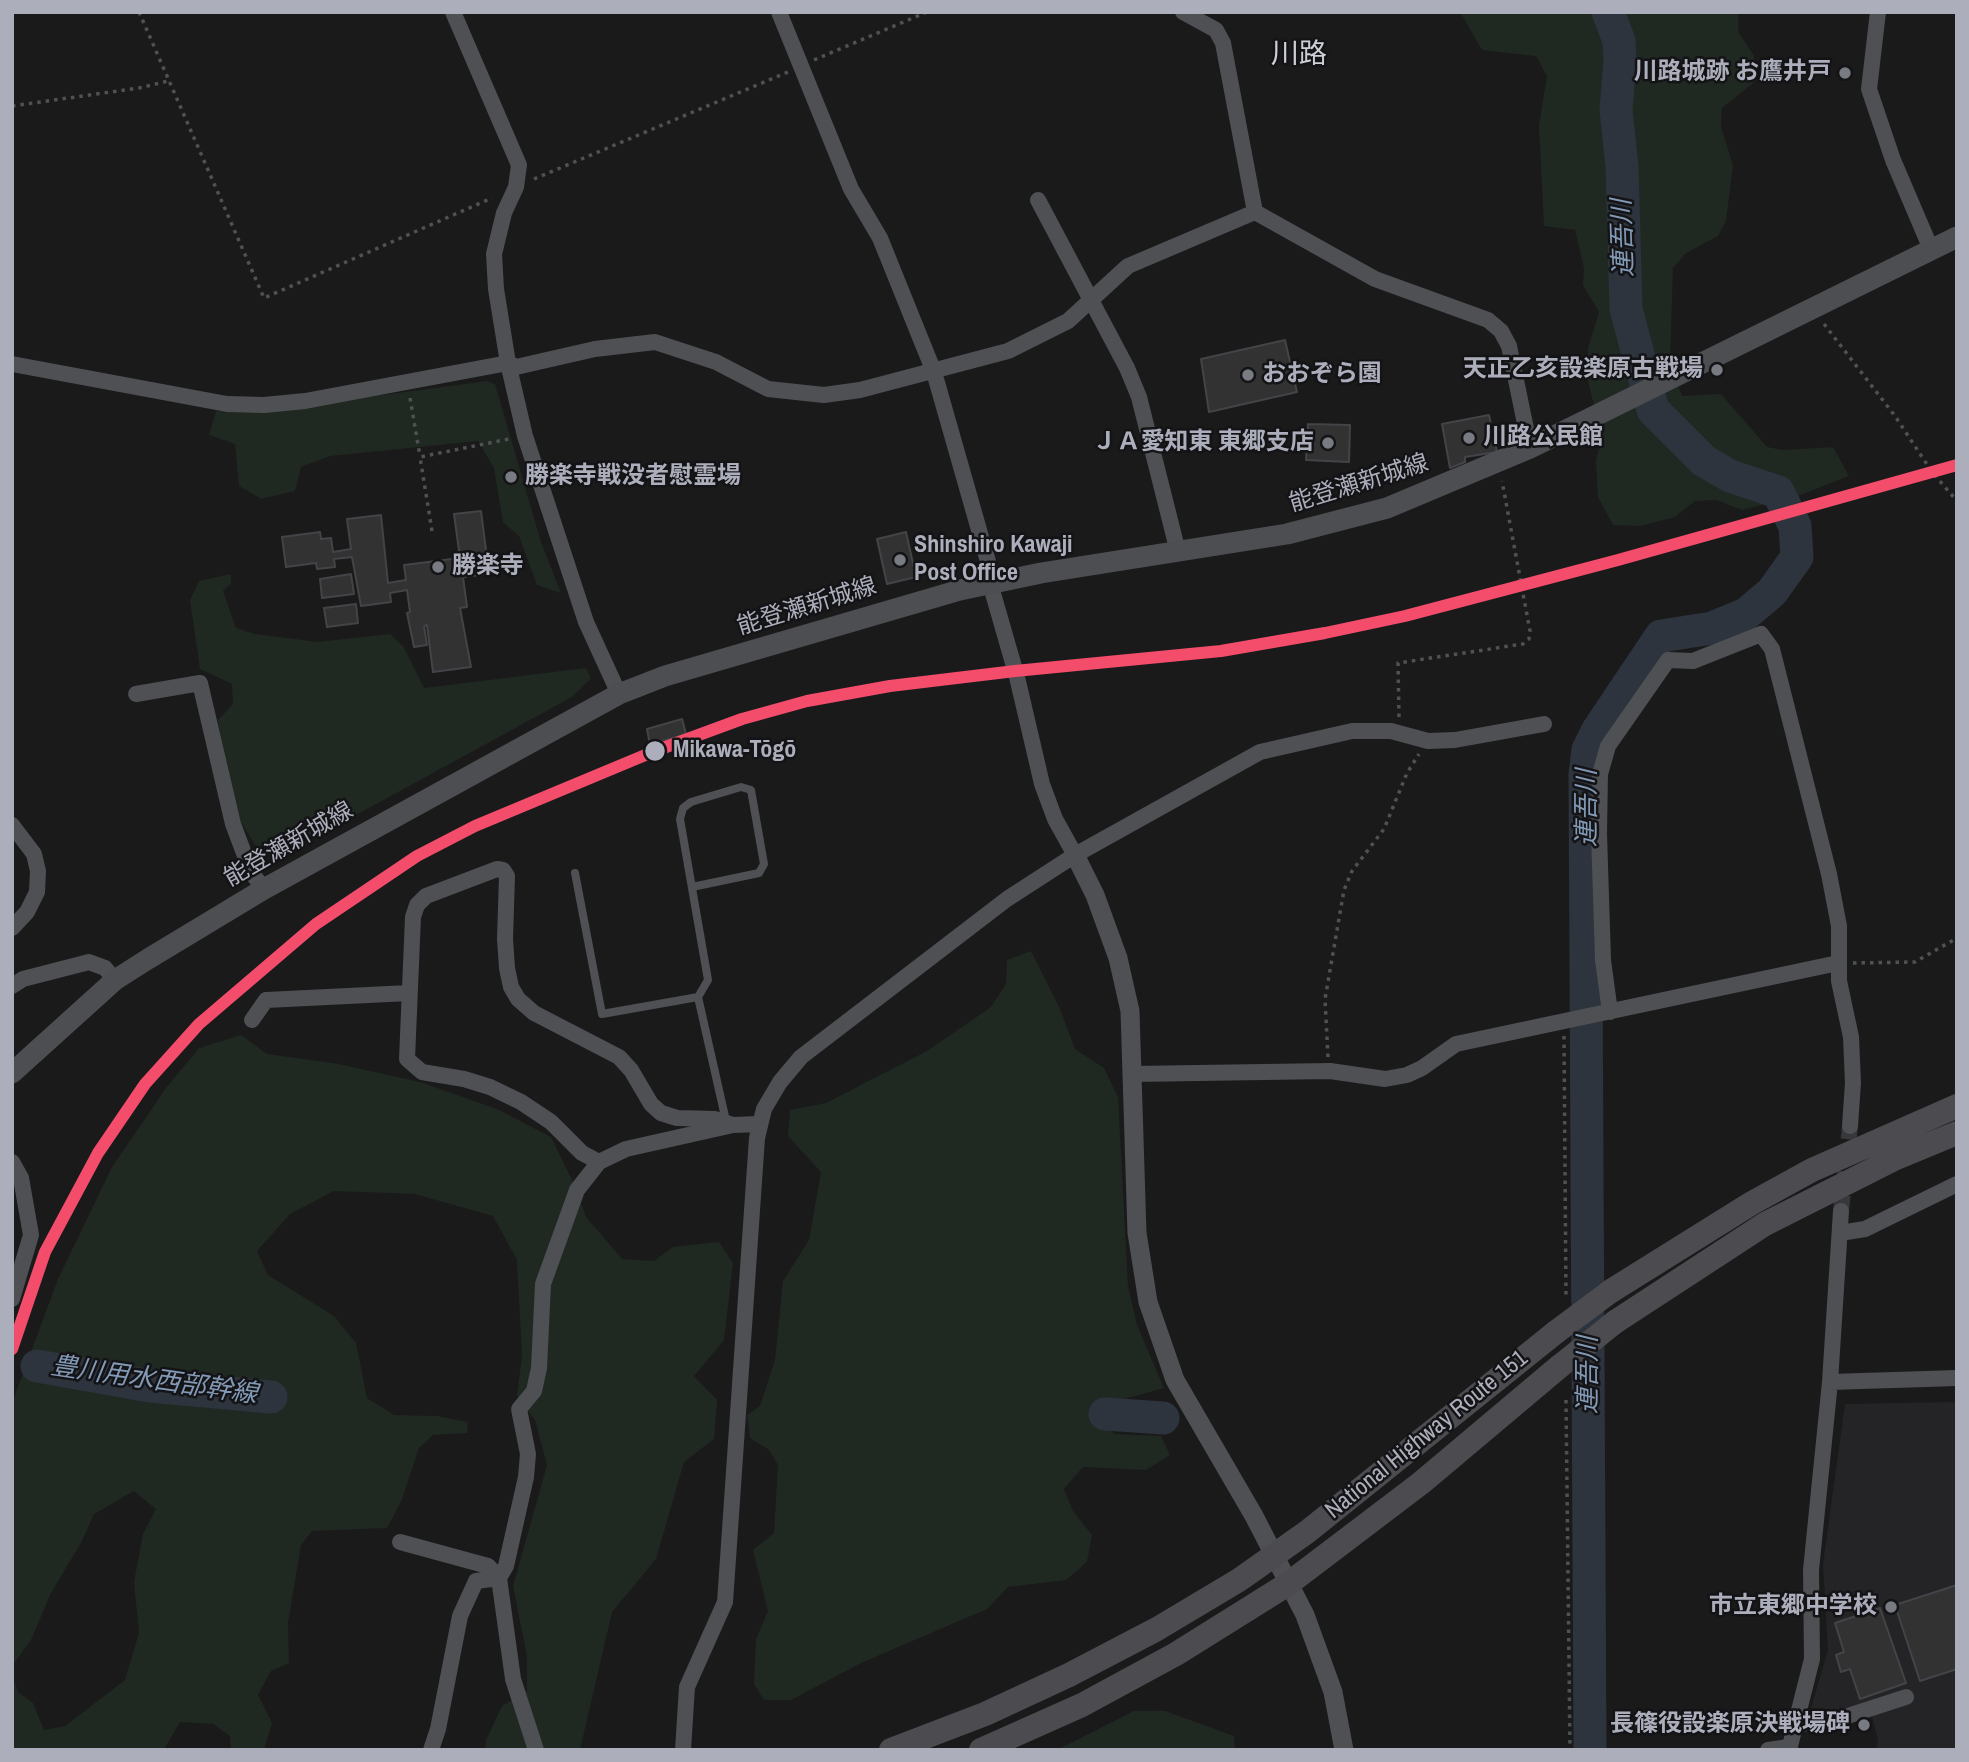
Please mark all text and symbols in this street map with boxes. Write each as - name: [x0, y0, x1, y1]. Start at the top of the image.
- district label: 川路: [1271, 38, 1327, 72]
- place label: 川路城跡 お鷹井戸: [1634, 59, 1831, 87]
- marker: 川路城跡 お鷹井戸: [1837, 65, 1853, 81]
- water label: 連吾川: [1607, 198, 1641, 278]
- place label: 天正乙亥設楽原古戦場: [1463, 356, 1703, 384]
- place label: おおぞら園: [1262, 361, 1382, 389]
- marker: 天正乙亥設楽原古戦場: [1709, 362, 1725, 378]
- marker: おおぞら園: [1240, 367, 1256, 383]
- place label: 川路公民館: [1483, 424, 1603, 452]
- place label: ＪＡ愛知東 東郷支店: [1093, 429, 1314, 457]
- marker: 川路公民館: [1461, 430, 1477, 446]
- marker: ＪＡ愛知東 東郷支店: [1320, 435, 1336, 451]
- street label: 能登瀬新城線: [1286, 449, 1432, 519]
- place label: 勝楽寺戦没者慰霊場: [525, 463, 741, 491]
- marker: 勝楽寺戦没者慰霊場: [503, 469, 519, 485]
- place label: Shinshiro Kawaji Post Office: [914, 532, 1073, 588]
- marker: Shinshiro Kawaji Post Office: [892, 552, 908, 568]
- place label: 勝楽寺: [452, 553, 524, 581]
- marker: 勝楽寺: [430, 559, 446, 575]
- street label: 能登瀬新城線: [734, 572, 880, 642]
- place label: Mikawa-Tōgō: [673, 737, 796, 765]
- marker: Mikawa-Tōgō: [643, 739, 667, 763]
- water label: 連吾川: [1572, 769, 1604, 847]
- street label: 能登瀬新城線: [219, 797, 359, 893]
- water label: 連吾川: [1573, 1336, 1605, 1414]
- street label: National Highway Route 151: [1320, 1345, 1534, 1525]
- water label: 豊川用水西部幹線: [49, 1351, 259, 1411]
- place label: 市立東郷中学校: [1709, 1593, 1877, 1621]
- marker: 市立東郷中学校: [1883, 1599, 1899, 1615]
- place label: 長篠役設楽原決戦場碑: [1610, 1711, 1850, 1739]
- marker: 長篠役設楽原決戦場碑: [1856, 1717, 1872, 1733]

